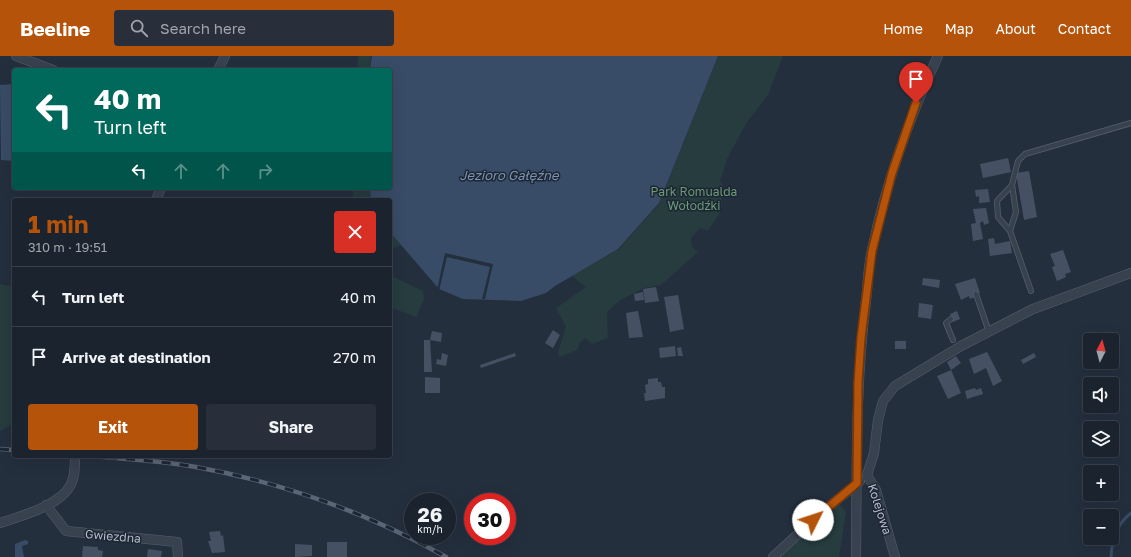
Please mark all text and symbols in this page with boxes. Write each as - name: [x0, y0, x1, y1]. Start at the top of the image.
- search box: [114, 10, 394, 46]
- text: Beeline: [20, 17, 90, 40]
- icon: search: [128, 17, 150, 39]
- text: Search here: [160, 19, 246, 37]
- text: Home: [883, 20, 923, 37]
- text: Map: [945, 20, 973, 37]
- text: About: [995, 20, 1036, 37]
- text: Contact: [1058, 20, 1111, 37]
- pin: [899, 62, 933, 103]
- icon: arrive: [905, 68, 927, 90]
- text: 40 m: [94, 82, 161, 115]
- icon: left: [28, 84, 80, 136]
- text: Turn left: [94, 116, 167, 138]
- icon: left: [128, 160, 150, 182]
- icon: ahead: [170, 160, 192, 182]
- icon: ahead: [212, 160, 234, 182]
- icon: right: [254, 160, 276, 182]
- water label: Jezioro Gałęźne: [459, 167, 560, 183]
- park label: Park Romualda Wołodźki: [651, 184, 737, 213]
- text: 1 min: [28, 209, 88, 238]
- button: close: [334, 211, 376, 253]
- text: 310 m · 19:51: [28, 239, 107, 255]
- icon: left: [28, 286, 50, 308]
- text: Turn left: [62, 288, 124, 306]
- text: 40 m: [341, 288, 376, 306]
- north arrow: [1083, 333, 1119, 369]
- map controls: [1083, 333, 1119, 545]
- icon: arrive: [28, 346, 50, 368]
- text: Arrive at destination: [62, 348, 211, 366]
- text: 270 m: [333, 348, 376, 366]
- button: sound: [1083, 377, 1119, 413]
- button: Exit: [28, 404, 198, 450]
- button: Share: [206, 404, 376, 450]
- button: layers: [1083, 421, 1119, 457]
- button: +: [1083, 465, 1119, 501]
- street label: Kolejowa: [865, 482, 895, 536]
- speed limit sign: 30: [464, 493, 516, 545]
- position arrow: [792, 499, 834, 541]
- text: 26: [418, 502, 442, 526]
- button: −: [1083, 509, 1119, 545]
- text: km/h: [417, 523, 443, 535]
- street label: Gwiezdna: [84, 526, 142, 546]

